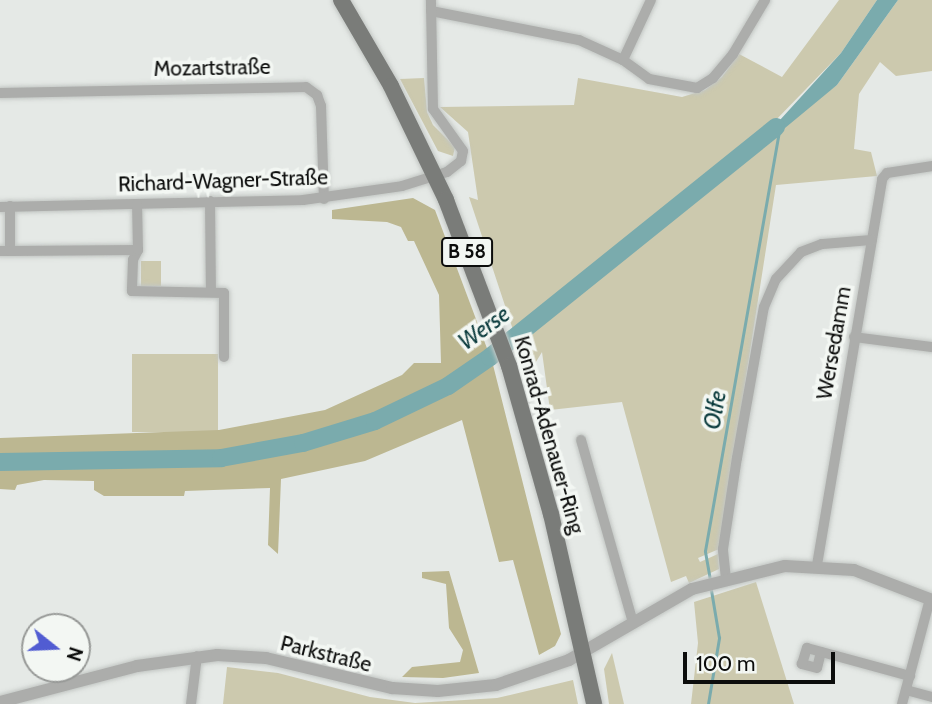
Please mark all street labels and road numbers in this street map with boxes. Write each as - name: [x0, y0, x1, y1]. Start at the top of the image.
- street label: Mozartstraße: [153, 54, 271, 82]
- street label: Richard-Wagner-Straße: [118, 165, 328, 197]
- road number: B 58: [441, 236, 493, 268]
- street label: Wersedamm: [812, 284, 856, 402]
- street label: Konrad-Adenauer-Ring: [509, 333, 589, 537]
- street label: Parkstraße: [278, 631, 374, 677]

